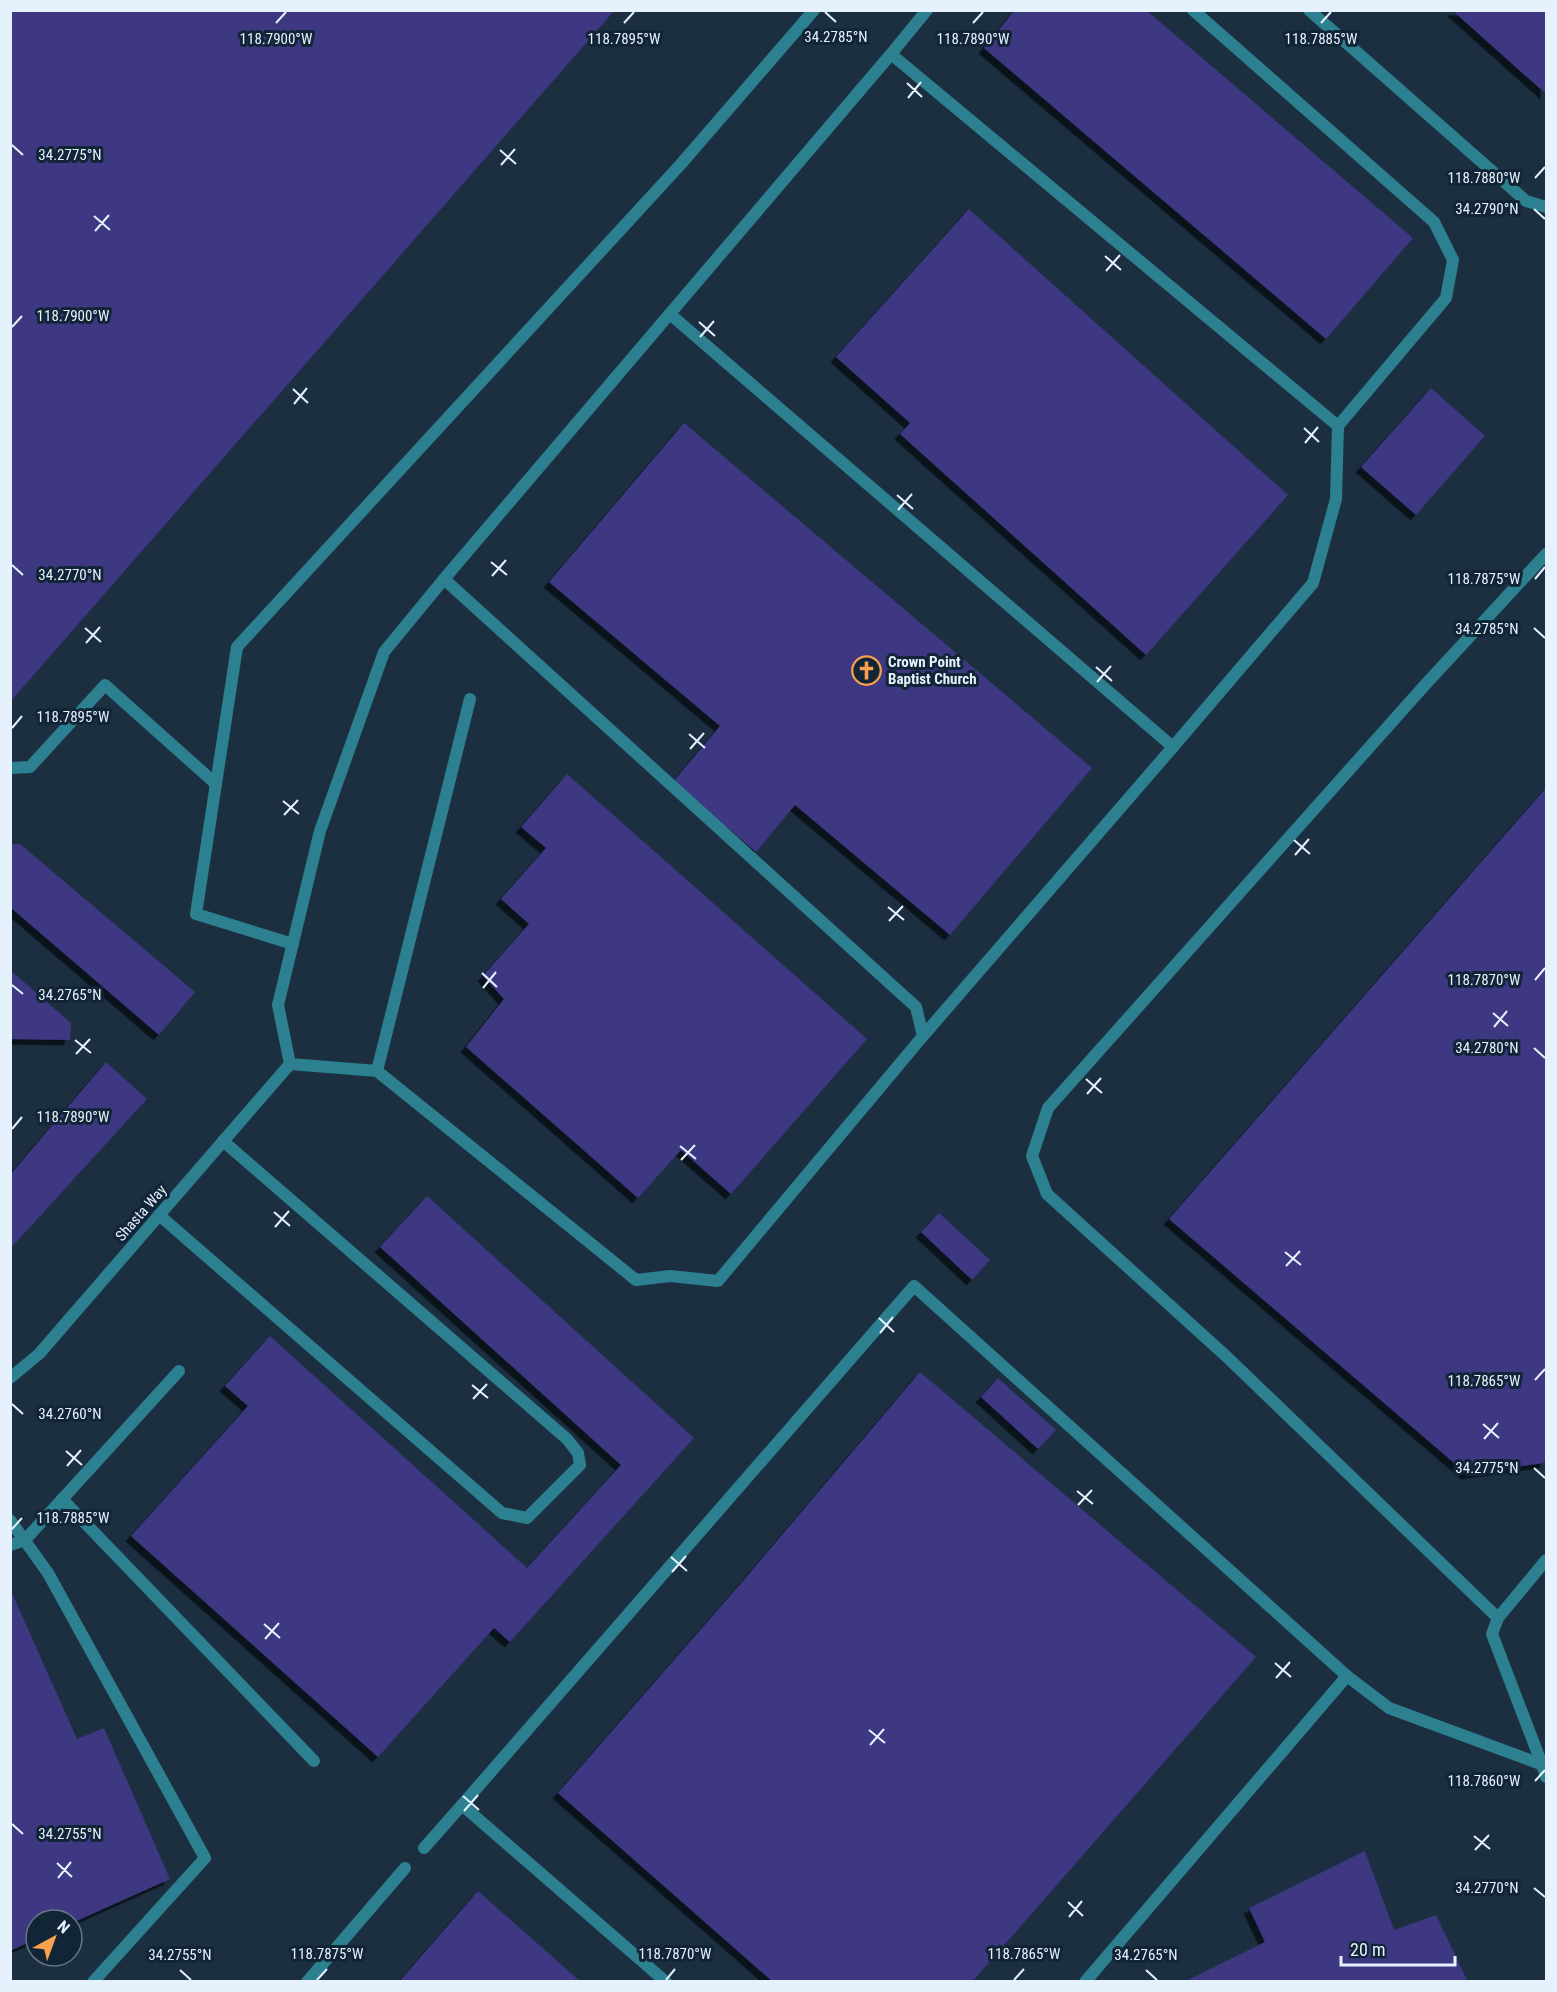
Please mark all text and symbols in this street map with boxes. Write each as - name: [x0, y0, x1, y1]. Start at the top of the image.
- text: 34.2785°N: [804, 28, 868, 46]
- text: 118.7900°W: [240, 30, 313, 48]
- text: 118.7895°W: [588, 30, 661, 48]
- text: 118.7890°W: [937, 30, 1010, 48]
- text: 118.7885°W: [1285, 30, 1358, 48]
- text: 34.2775°N: [38, 146, 102, 164]
- text: 118.7880°W: [1448, 169, 1521, 187]
- text: 34.2790°N: [1455, 200, 1519, 218]
- text: 118.7900°W: [37, 307, 110, 325]
- text: 34.2770°N: [38, 566, 102, 584]
- text: 118.7875°W: [1448, 570, 1521, 588]
- text: 34.2785°N: [1455, 620, 1519, 638]
- place label: Crown Point Baptist Church: [888, 653, 977, 688]
- church icon: Crown Point Baptist Church: [851, 655, 883, 687]
- text: 118.7895°W: [37, 708, 110, 726]
- text: 118.7870°W: [1448, 971, 1521, 989]
- text: 34.2765°N: [38, 986, 102, 1004]
- text: 34.2780°N: [1455, 1039, 1519, 1057]
- text: 118.7890°W: [37, 1108, 110, 1126]
- street label: Shasta Way: [112, 1181, 170, 1245]
- text: 118.7865°W: [1448, 1372, 1521, 1390]
- text: 34.2760°N: [38, 1405, 102, 1423]
- text: 34.2775°N: [1455, 1459, 1519, 1477]
- text: 118.7885°W: [37, 1509, 110, 1527]
- text: 118.7860°W: [1448, 1772, 1521, 1790]
- text: 34.2755°N: [38, 1825, 102, 1843]
- text: 34.2770°N: [1455, 1879, 1519, 1897]
- north arrow: [24, 1908, 84, 1968]
- text: N: [54, 1917, 73, 1937]
- scale bar: [1341, 1929, 1455, 1967]
- text: 20 m: [1350, 1939, 1385, 1960]
- text: 118.7875°W: [291, 1945, 364, 1963]
- text: 118.7870°W: [639, 1945, 712, 1963]
- text: 118.7865°W: [988, 1945, 1061, 1963]
- text: 34.2755°N: [148, 1946, 212, 1964]
- text: 34.2765°N: [1114, 1946, 1178, 1964]

